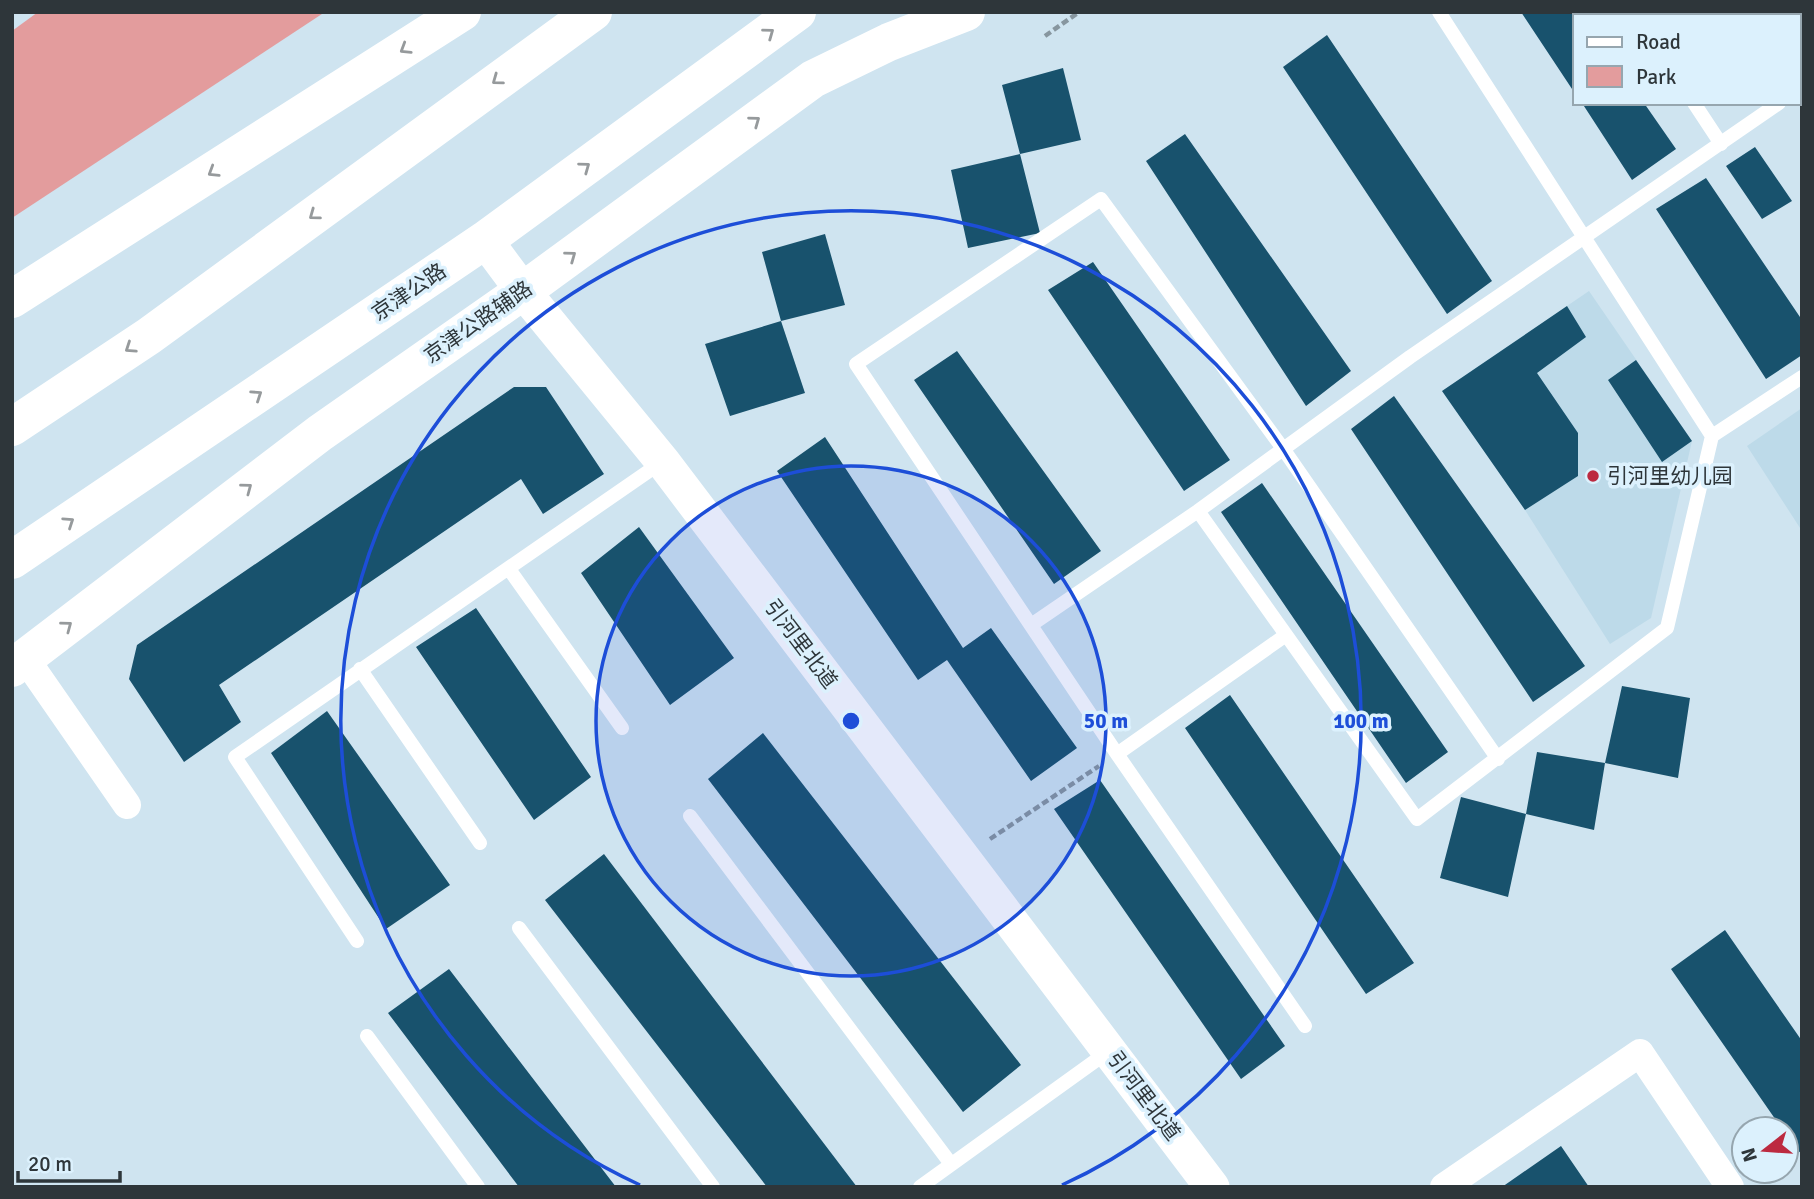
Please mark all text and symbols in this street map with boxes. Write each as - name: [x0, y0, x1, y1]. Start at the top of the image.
- legend: [1573, 14, 1800, 105]
- one-way arrow: [761, 29, 774, 41]
- text: Road: [1636, 29, 1681, 55]
- one-way arrow: [399, 41, 412, 54]
- text: Park: [1636, 64, 1677, 90]
- one-way arrow: [493, 72, 505, 84]
- one-way arrow: [747, 117, 760, 130]
- one-way arrow: [208, 163, 221, 176]
- one-way arrow: [577, 163, 590, 176]
- one-way arrow: [309, 206, 322, 219]
- one-way arrow: [563, 251, 576, 264]
- street label: 京津公路: [367, 258, 451, 326]
- street label: 京津公路辅路: [419, 275, 537, 369]
- one-way arrow: [125, 340, 138, 353]
- one-way arrow: [249, 391, 262, 403]
- place label: 引河里幼儿园: [1607, 463, 1733, 489]
- marker: 引河里幼儿园: [1585, 468, 1601, 484]
- one-way arrow: [240, 484, 252, 497]
- one-way arrow: [61, 518, 74, 530]
- street label: 引河里北道: [759, 594, 843, 694]
- one-way arrow: [59, 622, 71, 635]
- text: 50 m: [1084, 708, 1128, 734]
- text: 100 m: [1333, 708, 1389, 734]
- centre of rings: [839, 709, 863, 733]
- street label: 引河里北道: [1102, 1046, 1186, 1146]
- north arrow: [1730, 1115, 1800, 1185]
- scale bar: [18, 1140, 119, 1184]
- text: N: [1736, 1145, 1763, 1165]
- text: 20 m: [28, 1151, 72, 1177]

